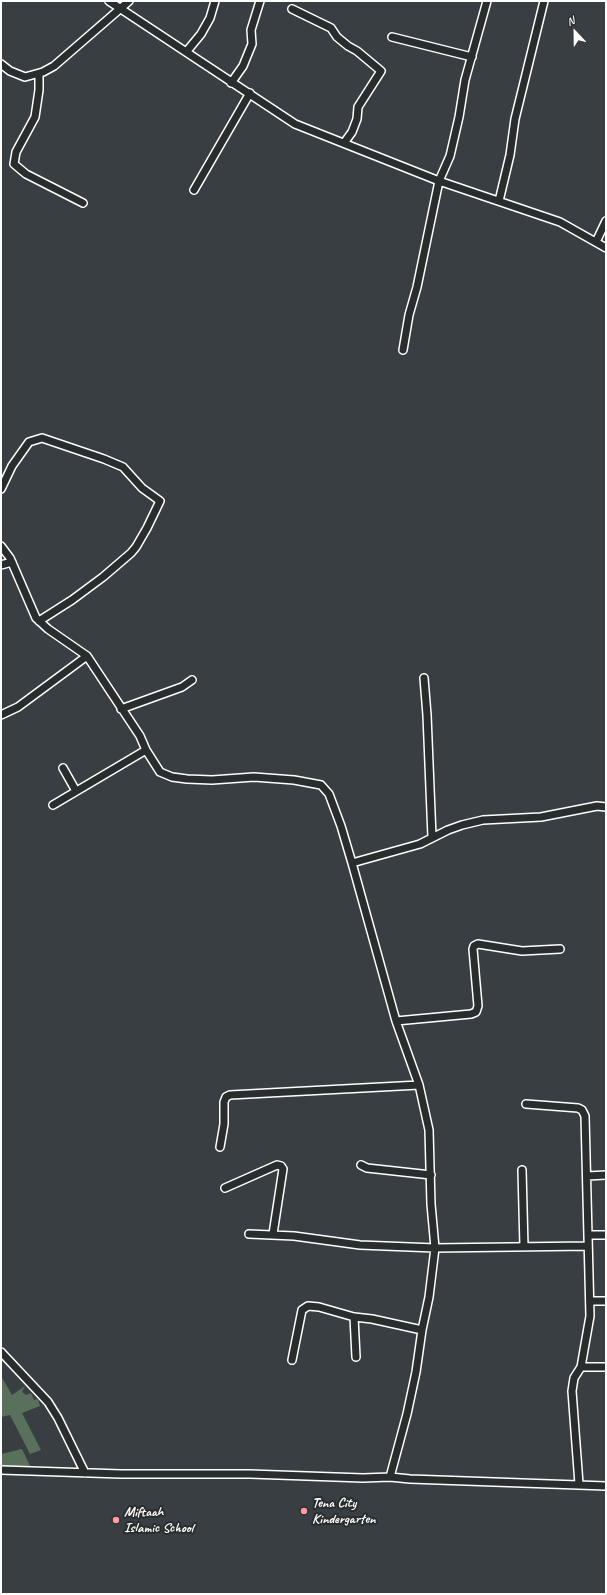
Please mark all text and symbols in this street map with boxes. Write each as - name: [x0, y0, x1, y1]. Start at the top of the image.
- north arrow: [555, 12, 595, 52]
- text: N: [565, 13, 576, 29]
- place label: Tena City Kindergarten: [312, 1495, 376, 1528]
- place label: Miftaah Islamic School: [124, 1504, 193, 1536]
- marker: Tena City Kindergarten: [299, 1506, 309, 1516]
- marker: Miftaah Islamic School: [111, 1515, 121, 1525]

